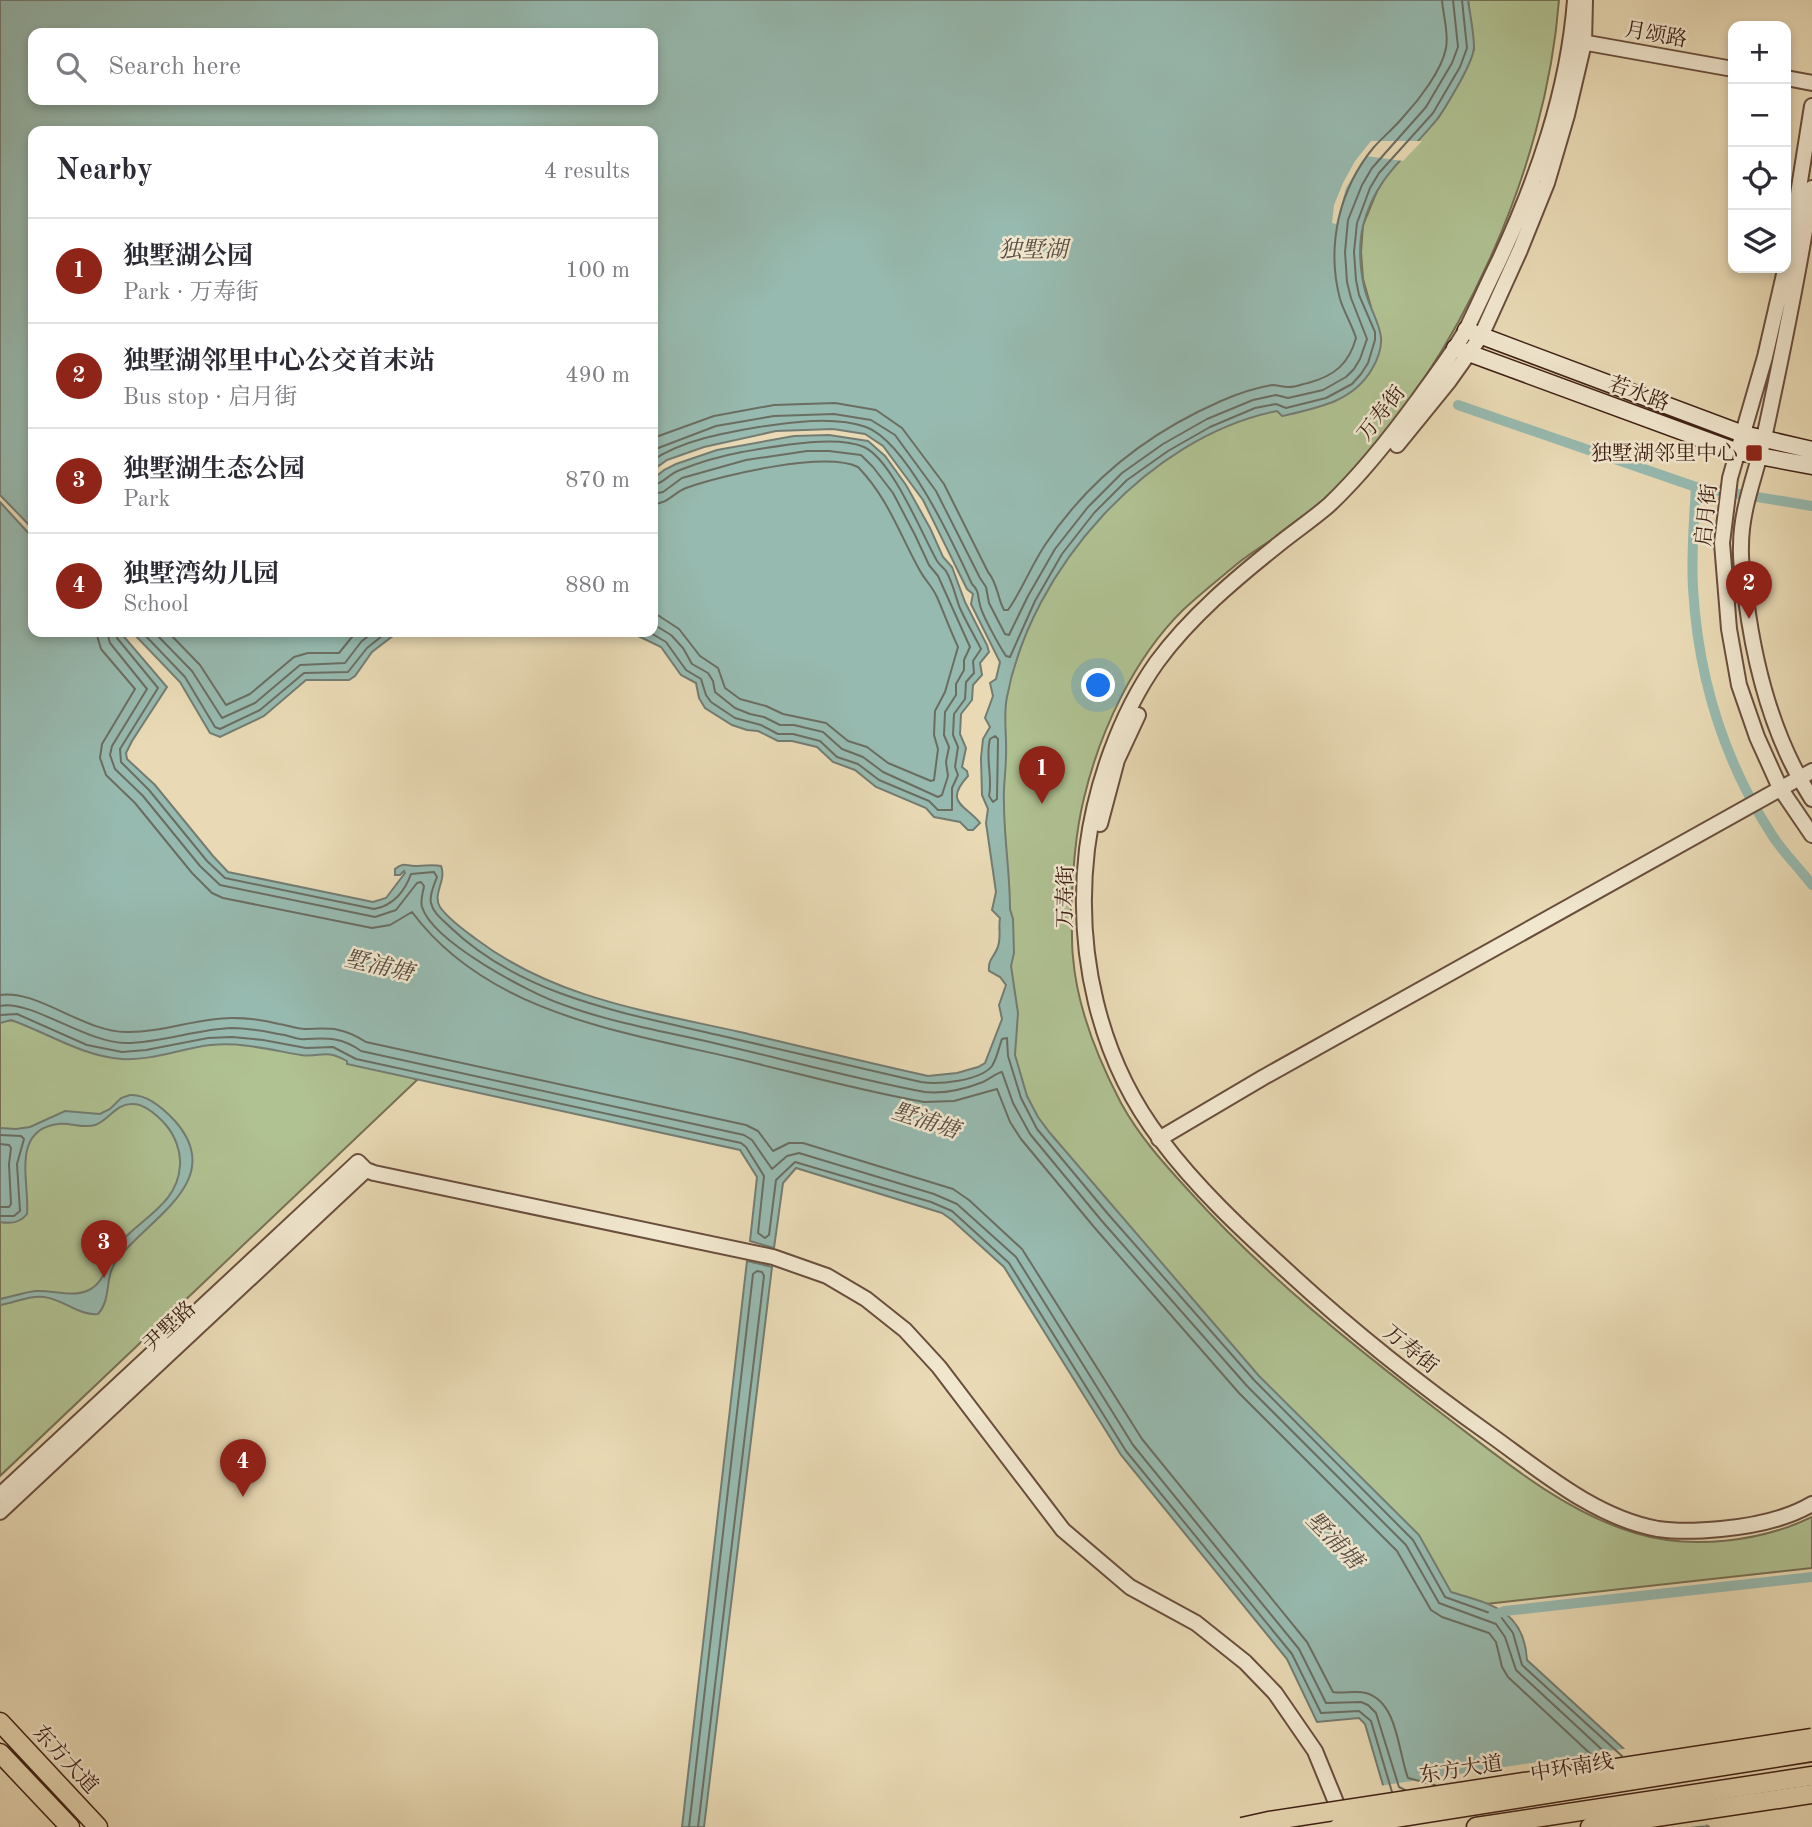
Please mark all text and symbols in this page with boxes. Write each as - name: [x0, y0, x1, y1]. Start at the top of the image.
- street label: 月颂路: [1623, 18, 1689, 51]
- map controls: [1728, 21, 1791, 273]
- button: +: [1728, 21, 1791, 84]
- search box: [28, 28, 658, 105]
- icon: search: [52, 48, 90, 86]
- text: Search here: [108, 54, 241, 80]
- button: −: [1728, 84, 1791, 147]
- button: locate: [1728, 147, 1791, 210]
- text: Nearby: [56, 156, 153, 186]
- text: 4 results: [544, 160, 630, 183]
- button: layers: [1728, 210, 1791, 273]
- water label: 独墅湖: [999, 237, 1072, 262]
- text: 独墅湖公园: [123, 244, 253, 270]
- text: 1: [72, 259, 86, 282]
- text: 100 m: [565, 259, 630, 282]
- text: Park · 万寿街: [123, 281, 259, 304]
- text: 独墅湖邻里中心公交首末站: [123, 349, 435, 375]
- text: 2: [72, 364, 86, 387]
- text: 490 m: [565, 364, 630, 387]
- street label: 若水路: [1605, 372, 1672, 415]
- street label: 万寿街: [1353, 381, 1410, 445]
- text: Bus stop · 启月街: [123, 386, 297, 409]
- place label: 独墅湖邻里中心: [1591, 442, 1738, 465]
- marker: 独墅湖邻里中心: [1744, 443, 1764, 463]
- text: 独墅湖生态公园: [123, 457, 305, 483]
- text: 3: [72, 469, 86, 492]
- text: 870 m: [565, 469, 630, 492]
- street label: 启月街: [1692, 483, 1721, 548]
- text: Park: [123, 488, 170, 511]
- pin: 2: [1726, 561, 1772, 619]
- text: 独墅湾幼儿园: [123, 562, 279, 588]
- text: 4: [72, 574, 86, 597]
- text: 880 m: [565, 574, 630, 597]
- text: School: [123, 593, 189, 616]
- your location: [1081, 668, 1115, 702]
- pin: 1: [1019, 746, 1065, 804]
- street label: 万寿街: [1053, 865, 1078, 929]
- water label: 墅浦塘: [342, 946, 419, 986]
- water label: 墅浦塘: [889, 1098, 966, 1144]
- pin: 3: [81, 1220, 127, 1278]
- street label: 尹墅路: [138, 1296, 200, 1356]
- street label: 万寿街: [1379, 1321, 1442, 1378]
- pin: 4: [220, 1439, 266, 1497]
- water label: 墅浦塘: [1302, 1507, 1370, 1577]
- street label: 东方大道: [29, 1721, 103, 1798]
- street label: 中环南线: [1529, 1750, 1615, 1785]
- street label: 东方大道: [1418, 1752, 1504, 1787]

